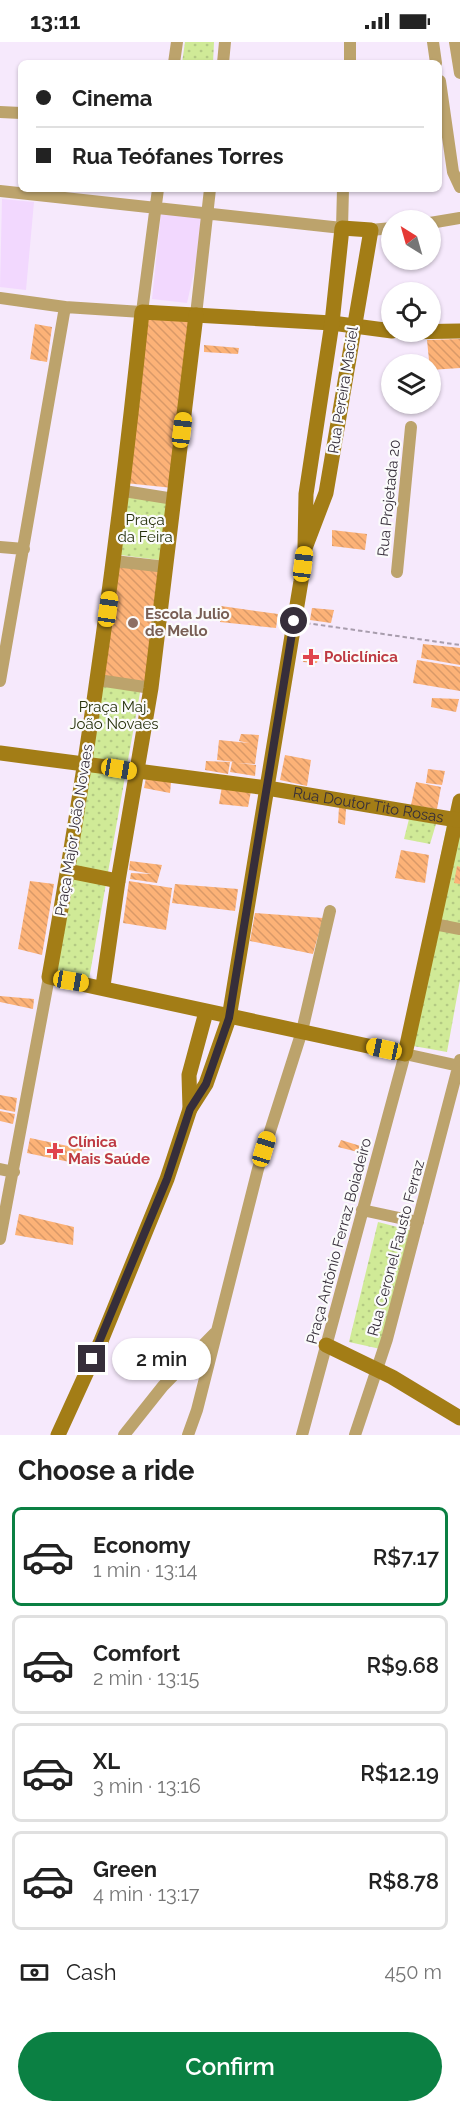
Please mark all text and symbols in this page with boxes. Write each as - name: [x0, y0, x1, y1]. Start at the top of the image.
- text: 13:11: [30, 8, 80, 34]
- text: Cinema: [72, 85, 152, 111]
- text: Rua Teófanes Torres: [72, 143, 284, 169]
- north arrow: [381, 210, 441, 270]
- map controls: [381, 210, 441, 414]
- button: locate: [381, 282, 441, 342]
- street label: Rua Pereira Maciel: [324, 324, 362, 455]
- button: layers: [381, 354, 441, 414]
- car: [171, 411, 193, 449]
- street label: Rua Projetada 20: [374, 439, 404, 557]
- park label: Praça da Feira: [117, 511, 173, 546]
- car: [292, 545, 314, 583]
- car: [97, 590, 119, 628]
- place label: Escola Julio de Mello: [145, 605, 230, 640]
- route start: [280, 607, 307, 634]
- marker: Escola Julio de Mello: [126, 616, 140, 630]
- marker: Policlínica: [302, 648, 320, 666]
- place label: Policlínica: [324, 648, 398, 666]
- park label: Praça Maj. João Novaes: [69, 698, 159, 733]
- street label: Praça Major João Novaes: [52, 743, 96, 917]
- car: [100, 757, 138, 781]
- street label: Rua Doutor Tito Rosas: [292, 784, 445, 827]
- car: [52, 969, 90, 993]
- car: [365, 1036, 403, 1062]
- car: [250, 1129, 278, 1169]
- place label: Clínica Mais Saúde: [68, 1133, 150, 1168]
- street label: Praça Antônio Ferraz Boiadeiro: [303, 1136, 375, 1346]
- marker: Clínica Mais Saúde: [46, 1142, 64, 1160]
- street label: Rua Ceronel Fausto Ferraz: [364, 1158, 428, 1338]
- callout: 2 min: [113, 1338, 212, 1380]
- route end: [78, 1345, 105, 1372]
- text: 2 min: [136, 1347, 187, 1371]
- text: Choose a ride: [18, 1455, 194, 1486]
- icon: car: [21, 1530, 75, 1584]
- text: Economy: [93, 1532, 191, 1558]
- text: R$7.17: [373, 1544, 439, 1570]
- text: 1 min · 13:14: [93, 1558, 198, 1582]
- icon: car: [21, 1638, 75, 1692]
- text: Comfort: [93, 1640, 180, 1666]
- text: R$9.68: [366, 1652, 439, 1678]
- text: 2 min · 13:15: [93, 1666, 199, 1690]
- icon: car: [21, 1746, 75, 1800]
- text: XL: [93, 1748, 120, 1774]
- text: R$12.19: [360, 1760, 439, 1786]
- text: 3 min · 13:16: [93, 1774, 201, 1798]
- icon: car: [21, 1854, 75, 1908]
- text: Green: [93, 1856, 157, 1882]
- text: R$8.78: [368, 1868, 439, 1894]
- text: 4 min · 13:17: [93, 1882, 200, 1906]
- icon: cash: [18, 1956, 51, 1989]
- text: Cash: [66, 1959, 117, 1985]
- text: 450 m: [384, 1960, 442, 1984]
- button: Confirm: [18, 2032, 442, 2101]

